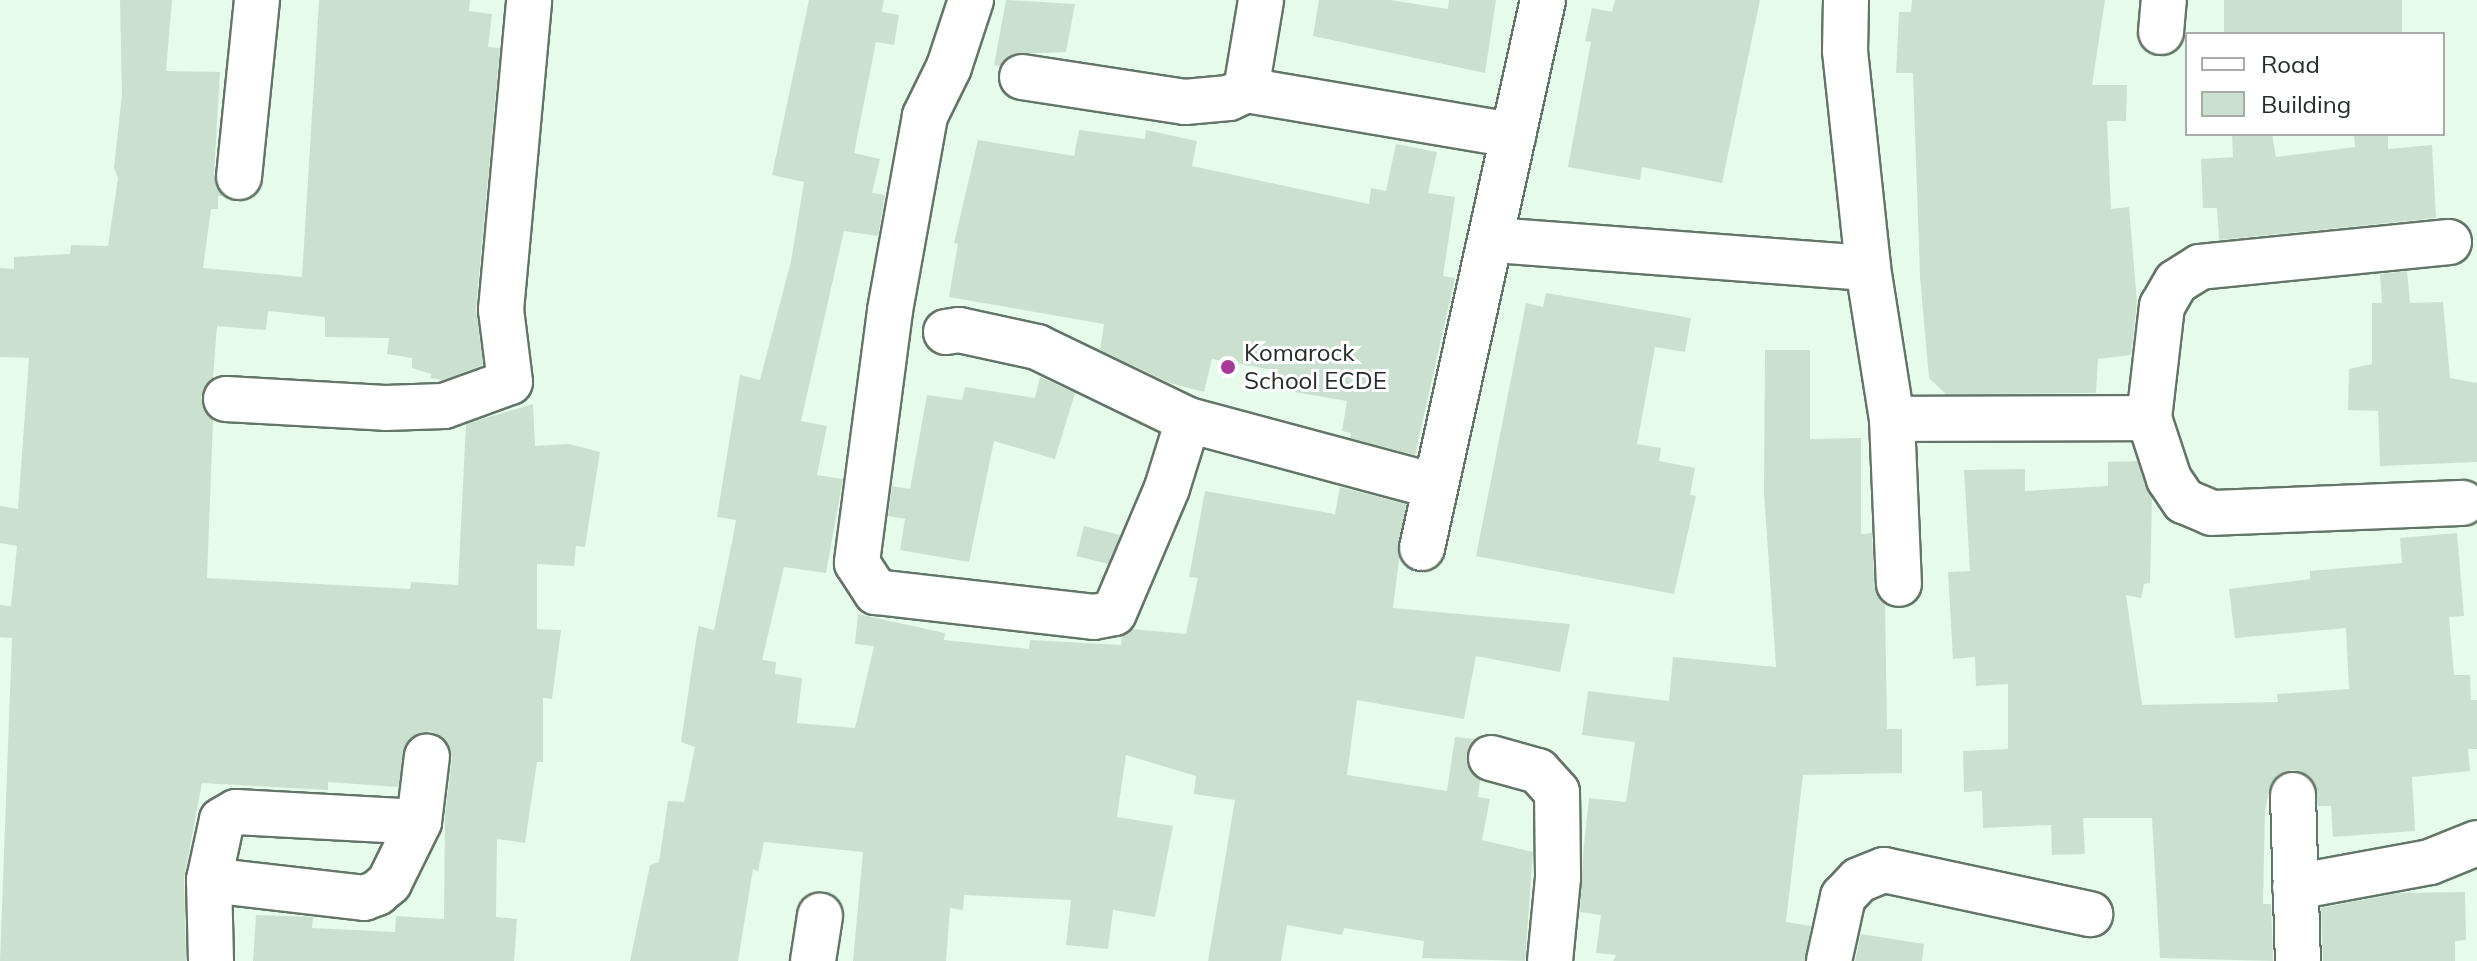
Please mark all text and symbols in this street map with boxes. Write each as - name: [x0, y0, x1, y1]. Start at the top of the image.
- legend: [2185, 32, 2445, 136]
- text: Road: [2261, 49, 2320, 79]
- text: Building: [2261, 89, 2351, 119]
- place label: Komarock School ECDE: [1244, 339, 1387, 395]
- marker: Komarock School ECDE: [1219, 358, 1237, 376]

